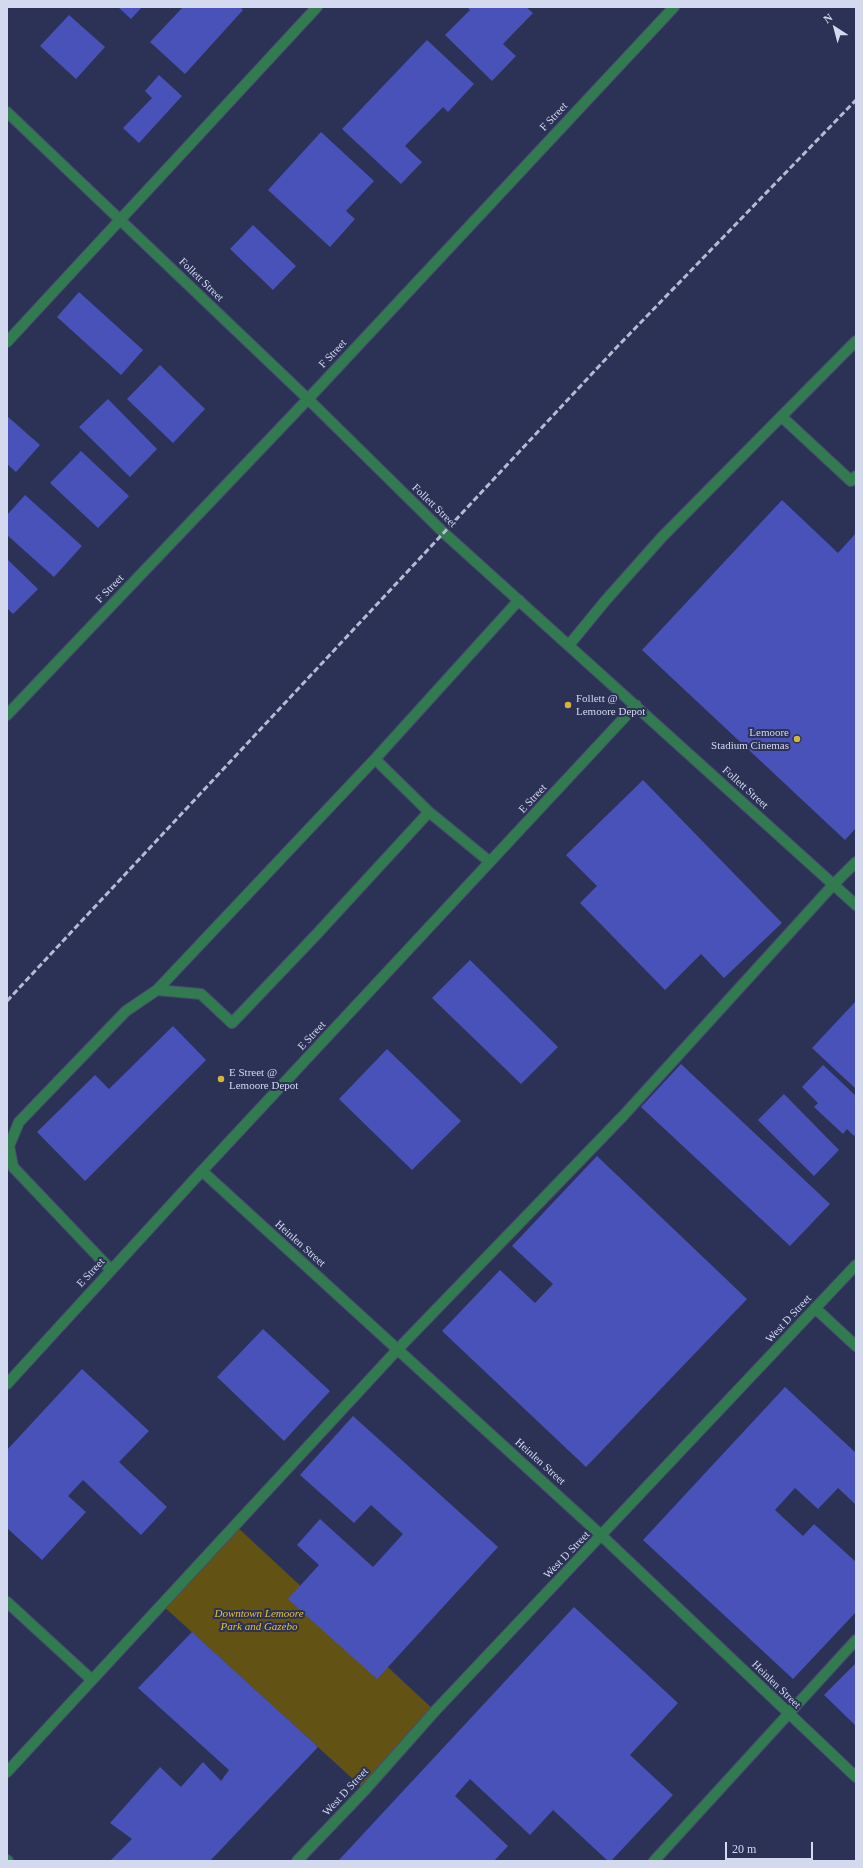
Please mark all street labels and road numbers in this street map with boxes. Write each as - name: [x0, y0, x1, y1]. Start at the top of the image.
- street label: F Street: [537, 100, 571, 134]
- street label: Follett Street: [176, 255, 226, 305]
- street label: F Street: [316, 337, 350, 371]
- street label: Follett Street: [409, 481, 459, 531]
- street label: F Street: [93, 572, 127, 606]
- street label: Follett Street: [719, 764, 771, 812]
- street label: E Street: [516, 782, 550, 816]
- street label: E Street: [295, 1019, 329, 1053]
- street label: Heinlen Street: [272, 1218, 328, 1270]
- street label: E Street: [74, 1256, 108, 1290]
- street label: West D Street: [763, 1292, 815, 1346]
- street label: Heinlen Street: [512, 1436, 568, 1488]
- street label: West D Street: [541, 1529, 593, 1581]
- street label: Heinlen Street: [749, 1658, 803, 1712]
- street label: West D Street: [320, 1765, 372, 1819]

